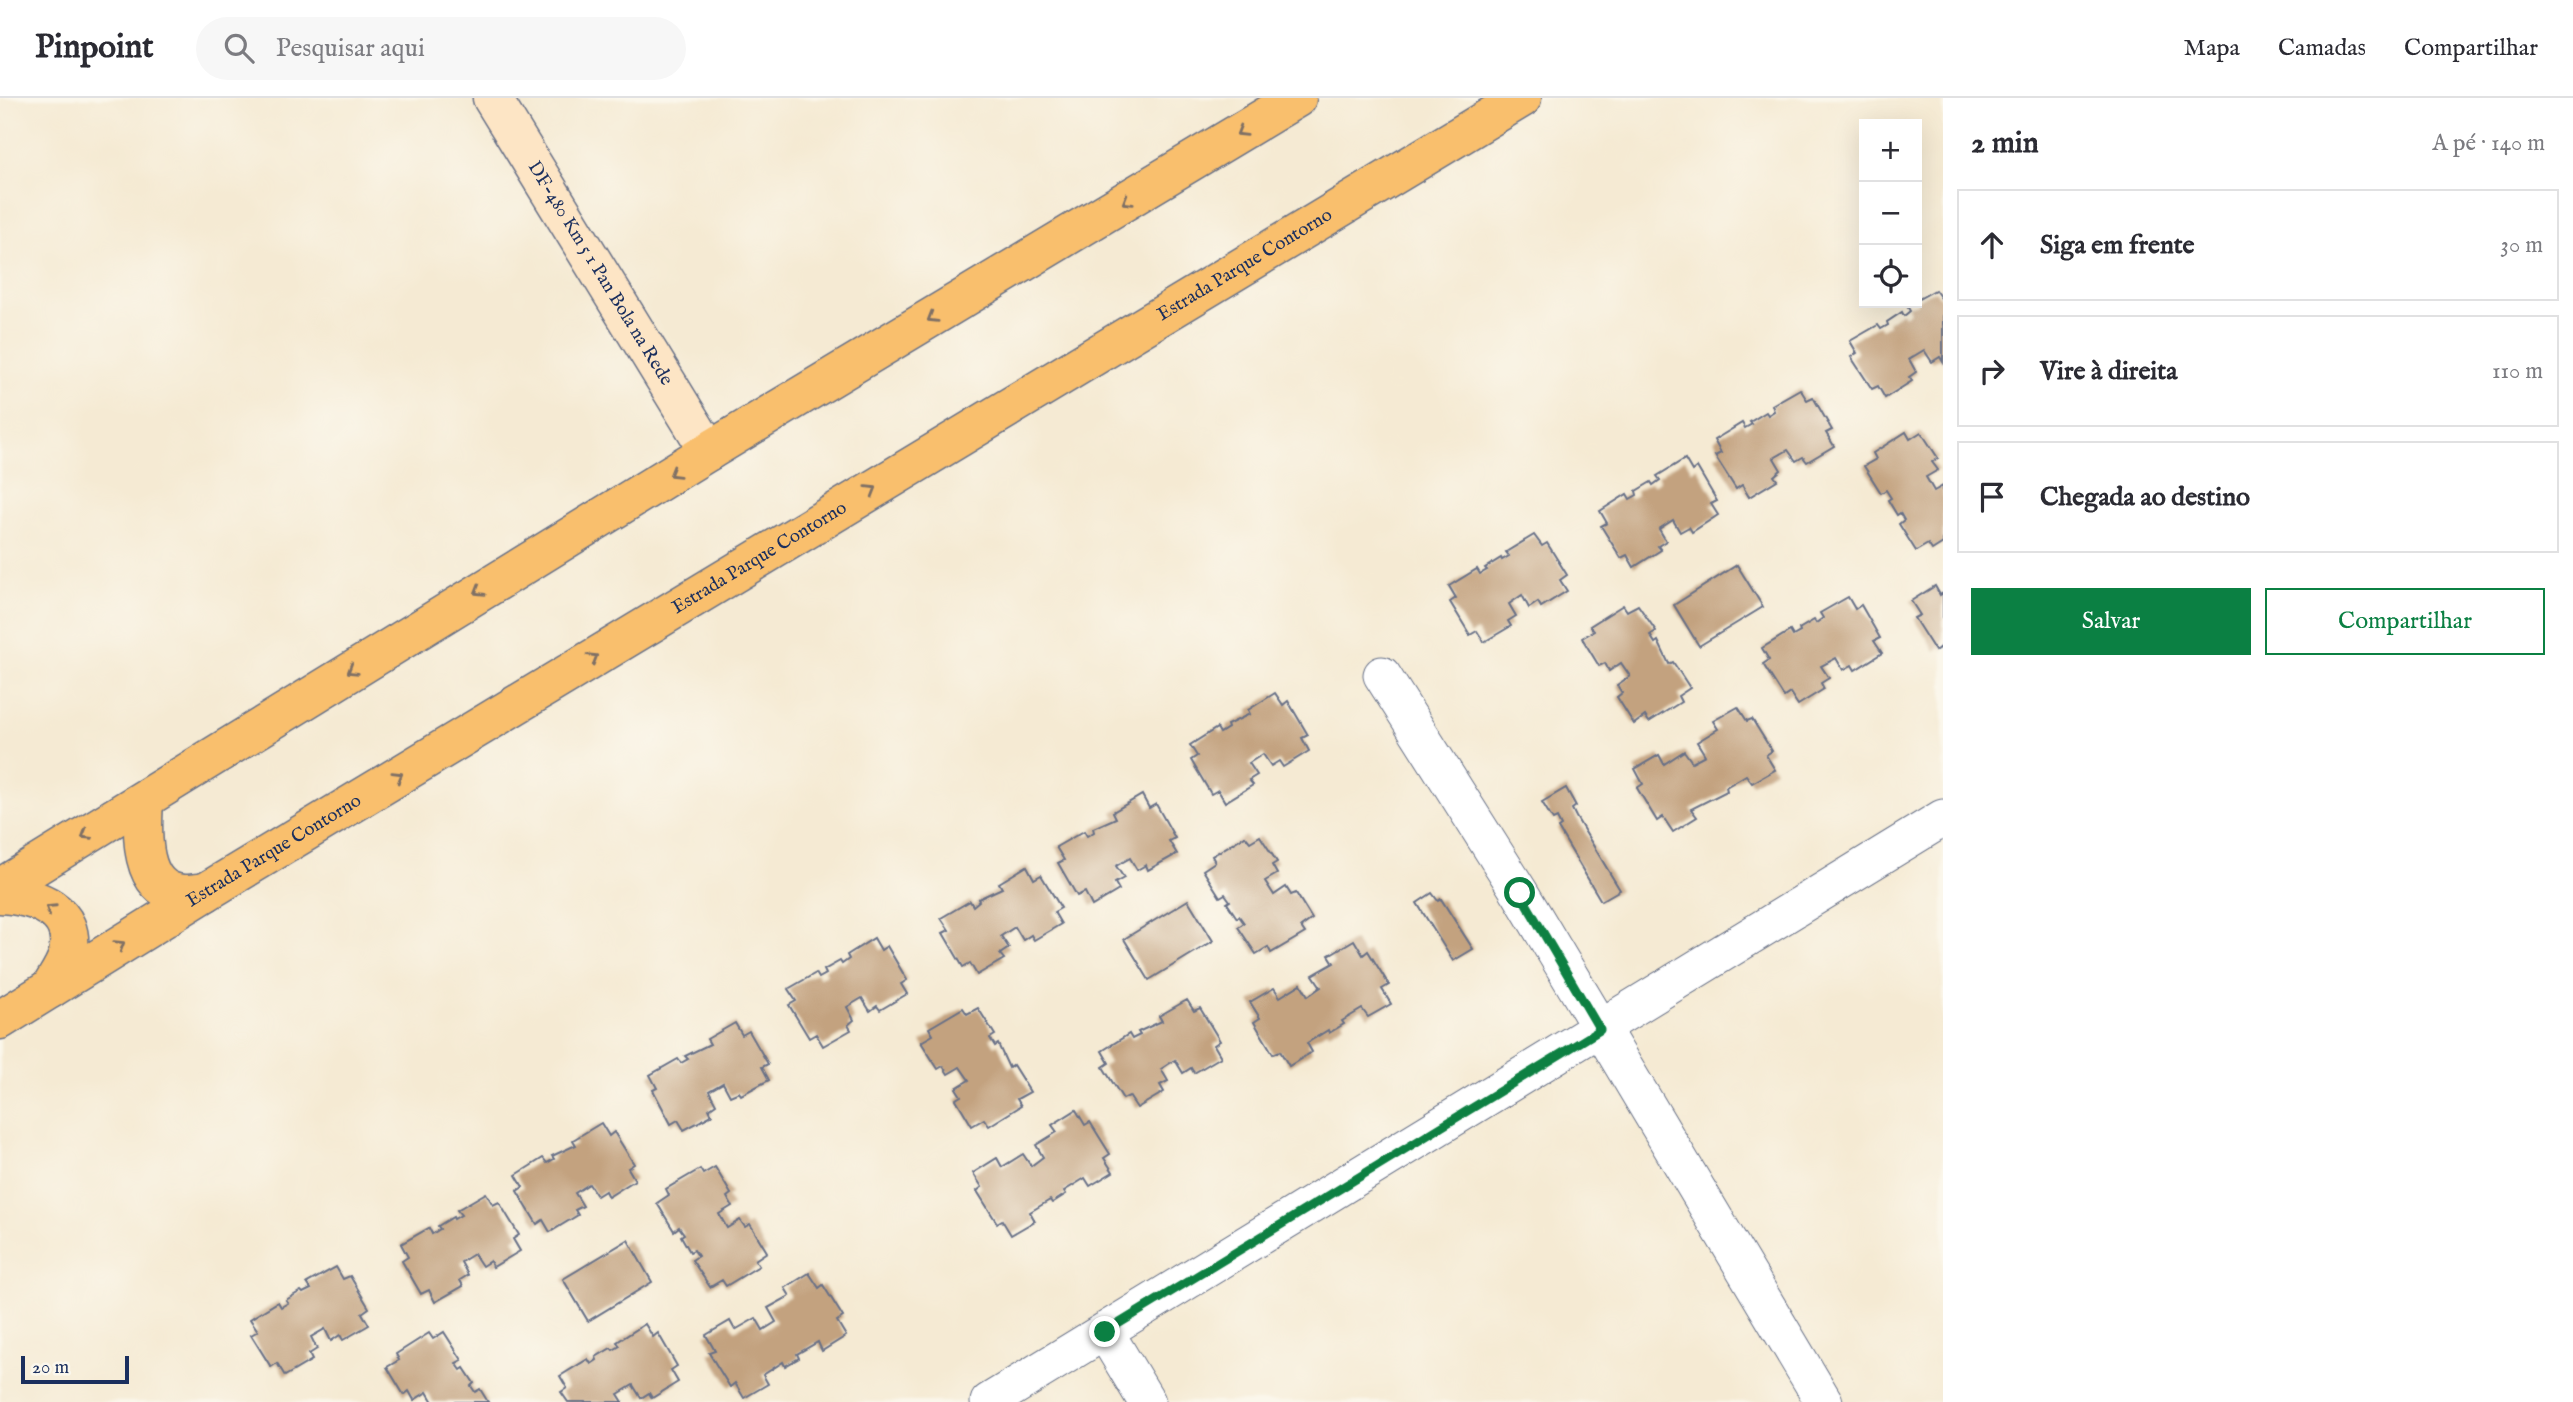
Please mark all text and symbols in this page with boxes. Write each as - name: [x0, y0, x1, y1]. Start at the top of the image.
- search box: [196, 17, 686, 80]
- text: Pinpoint: [35, 27, 154, 69]
- icon: search: [220, 29, 258, 67]
- text: Pesquisar aqui: [276, 32, 425, 65]
- text: Mapa: [2184, 33, 2240, 64]
- text: Camadas: [2278, 33, 2366, 64]
- text: Compartilhar: [2404, 33, 2538, 64]
- map controls: [1859, 119, 1922, 308]
- button: +: [1859, 119, 1922, 182]
- one-way arrow: [1236, 124, 1249, 137]
- text: 2 min: [1971, 125, 2039, 163]
- text: A pé · 140 m: [2432, 129, 2545, 158]
- street label: DF-480 Km 5 1 Pan Bola na Rede: [522, 157, 678, 390]
- button: −: [1859, 182, 1922, 245]
- one-way arrow: [1121, 193, 1134, 206]
- street label: Estrada Parque Contorno: [1153, 203, 1337, 327]
- icon: ahead: [1973, 226, 2011, 264]
- text: Siga em frente: [2040, 229, 2195, 262]
- text: 30 m: [2500, 231, 2543, 260]
- button: locate: [1859, 245, 1922, 308]
- one-way arrow: [926, 310, 939, 323]
- icon: right: [1973, 352, 2011, 390]
- text: Vire à direita: [2040, 355, 2177, 388]
- text: 110 m: [2492, 357, 2543, 386]
- one-way arrow: [668, 464, 681, 477]
- icon: arrive: [1973, 478, 2011, 516]
- text: Chegada ao destino: [2040, 481, 2250, 514]
- one-way arrow: [864, 486, 877, 499]
- street label: Estrada Parque Contorno: [668, 496, 851, 620]
- one-way arrow: [474, 583, 487, 596]
- button: Salvar: [1971, 588, 2251, 655]
- button: Compartilhar: [2265, 588, 2545, 655]
- one-way arrow: [586, 654, 599, 667]
- one-way arrow: [346, 662, 359, 675]
- one-way arrow: [391, 771, 404, 784]
- street label: Estrada Parque Contorno: [182, 789, 366, 913]
- one-way arrow: [80, 827, 93, 840]
- route start: [1504, 877, 1535, 908]
- one-way arrow: [44, 904, 57, 917]
- one-way arrow: [113, 941, 126, 954]
- route end: [1089, 1316, 1120, 1347]
- scale bar: [21, 1353, 130, 1385]
- text: 20 m: [32, 1356, 69, 1380]

